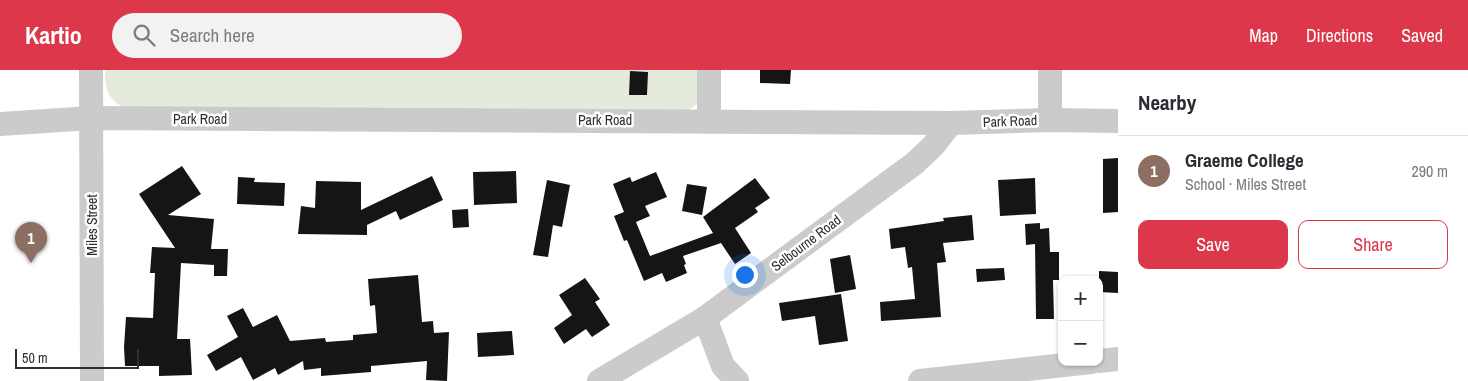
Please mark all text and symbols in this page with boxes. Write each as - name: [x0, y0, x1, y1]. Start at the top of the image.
- search box: [112, 13, 462, 58]
- text: Kartio: [25, 19, 82, 51]
- icon: search: [130, 21, 158, 49]
- text: Search here: [170, 22, 255, 48]
- text: Map: [1249, 23, 1278, 48]
- text: Directions: [1306, 23, 1373, 48]
- text: Saved: [1401, 23, 1443, 48]
- text: Nearby: [1138, 88, 1196, 117]
- street label: Park Road: [173, 110, 227, 128]
- street label: Park Road: [578, 111, 632, 129]
- street label: Park Road: [983, 111, 1037, 131]
- text: Graeme College: [1185, 147, 1304, 173]
- text: 1: [1150, 160, 1158, 182]
- text: 290 m: [1412, 160, 1448, 182]
- text: School · Miles Street: [1185, 173, 1306, 195]
- street label: Miles Street: [83, 194, 101, 256]
- street label: Selbourne Road: [767, 211, 845, 275]
- button: Save: [1138, 220, 1288, 269]
- button: Share: [1298, 220, 1448, 269]
- pin: 1: [15, 222, 47, 263]
- your location: [732, 262, 758, 288]
- map controls: [1058, 276, 1103, 366]
- button: +: [1058, 276, 1103, 321]
- button: −: [1058, 321, 1103, 366]
- scale bar: [15, 346, 139, 369]
- text: 50 m: [22, 349, 48, 367]

